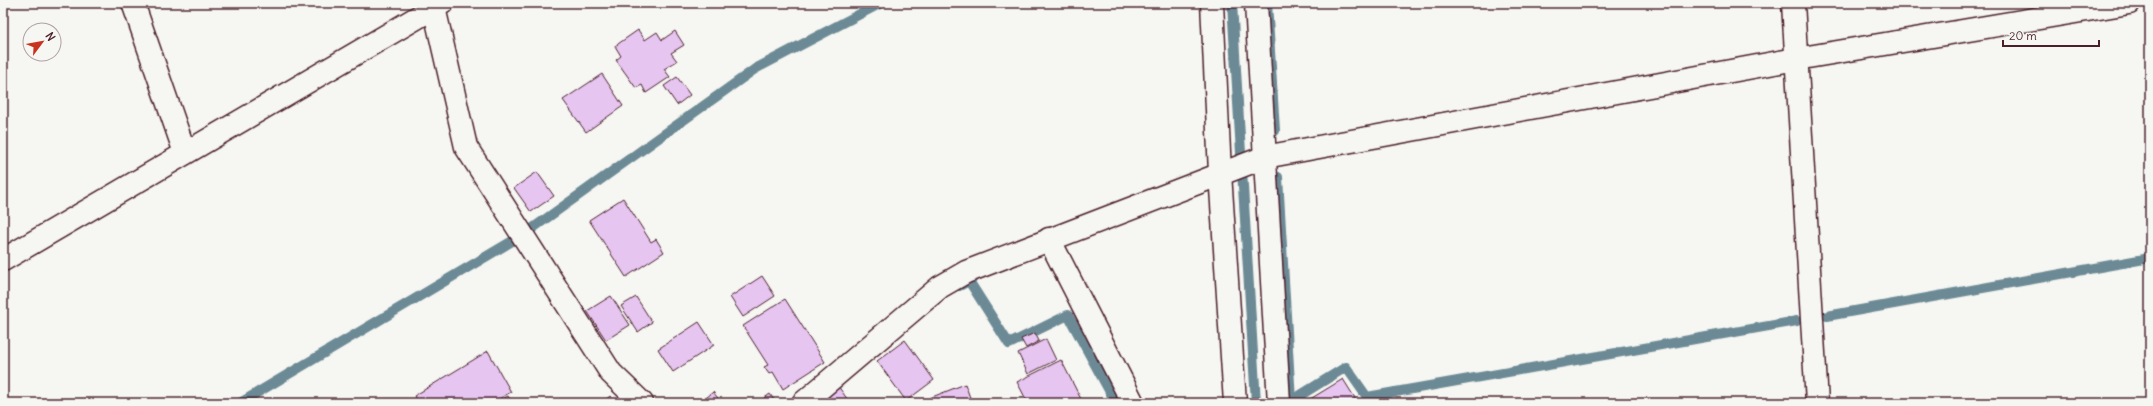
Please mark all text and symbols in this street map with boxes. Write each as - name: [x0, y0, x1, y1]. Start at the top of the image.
- north arrow: [22, 22, 62, 62]
- scale bar: [2003, 22, 2099, 48]
- text: 20 m: [2009, 28, 2037, 43]
- text: N: [43, 30, 58, 44]

